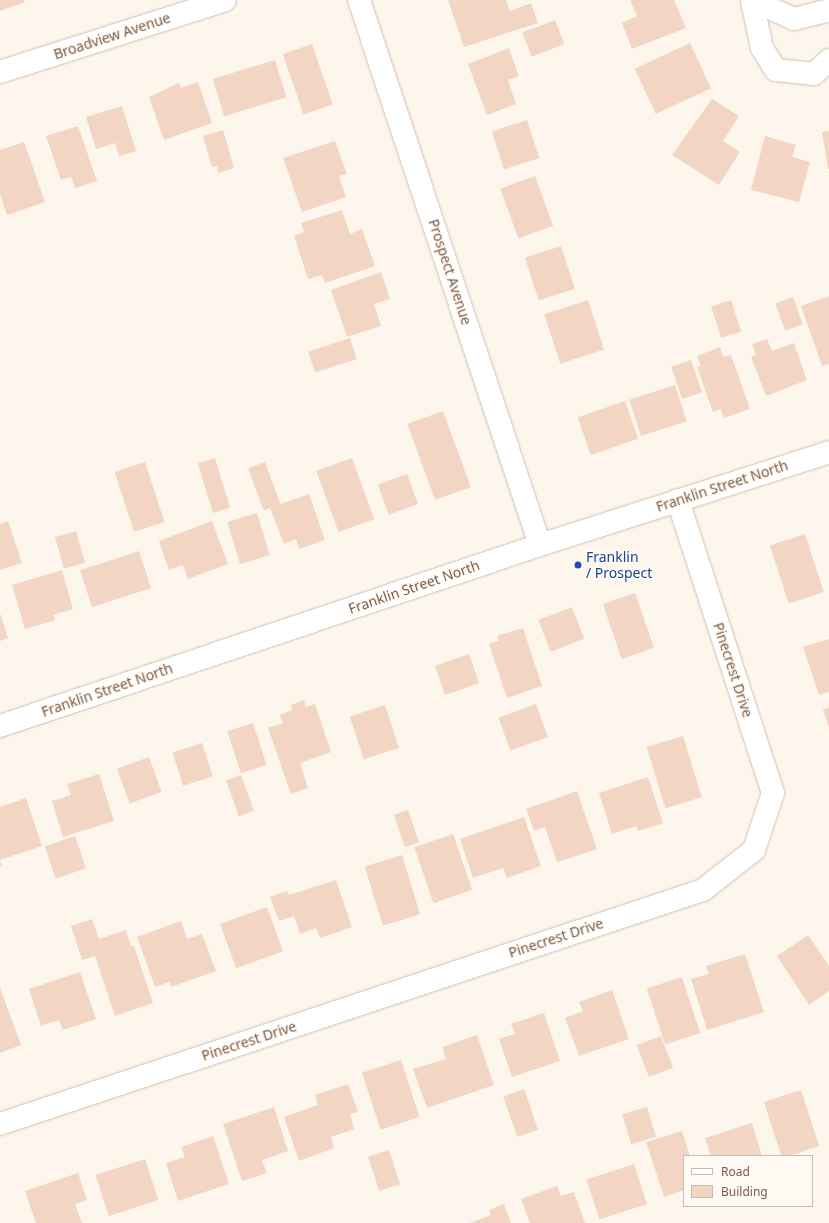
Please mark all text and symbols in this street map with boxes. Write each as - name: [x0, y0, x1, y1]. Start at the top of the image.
- street label: Broadview Avenue: [52, 9, 172, 63]
- street label: Prospect Avenue: [425, 217, 475, 327]
- street label: Franklin Street North: [654, 457, 790, 515]
- place label: Franklin / Prospect: [586, 549, 652, 582]
- street label: Franklin Street North: [346, 557, 482, 617]
- marker: Franklin / Prospect: [573, 560, 583, 570]
- street label: Pinecrest Drive: [710, 620, 756, 720]
- street label: Franklin Street North: [39, 660, 175, 720]
- street label: Pinecrest Drive: [506, 915, 606, 961]
- street label: Pinecrest Drive: [199, 1018, 299, 1064]
- legend: [683, 1155, 813, 1207]
- text: Road: [721, 1163, 750, 1180]
- text: Building: [721, 1183, 768, 1200]

